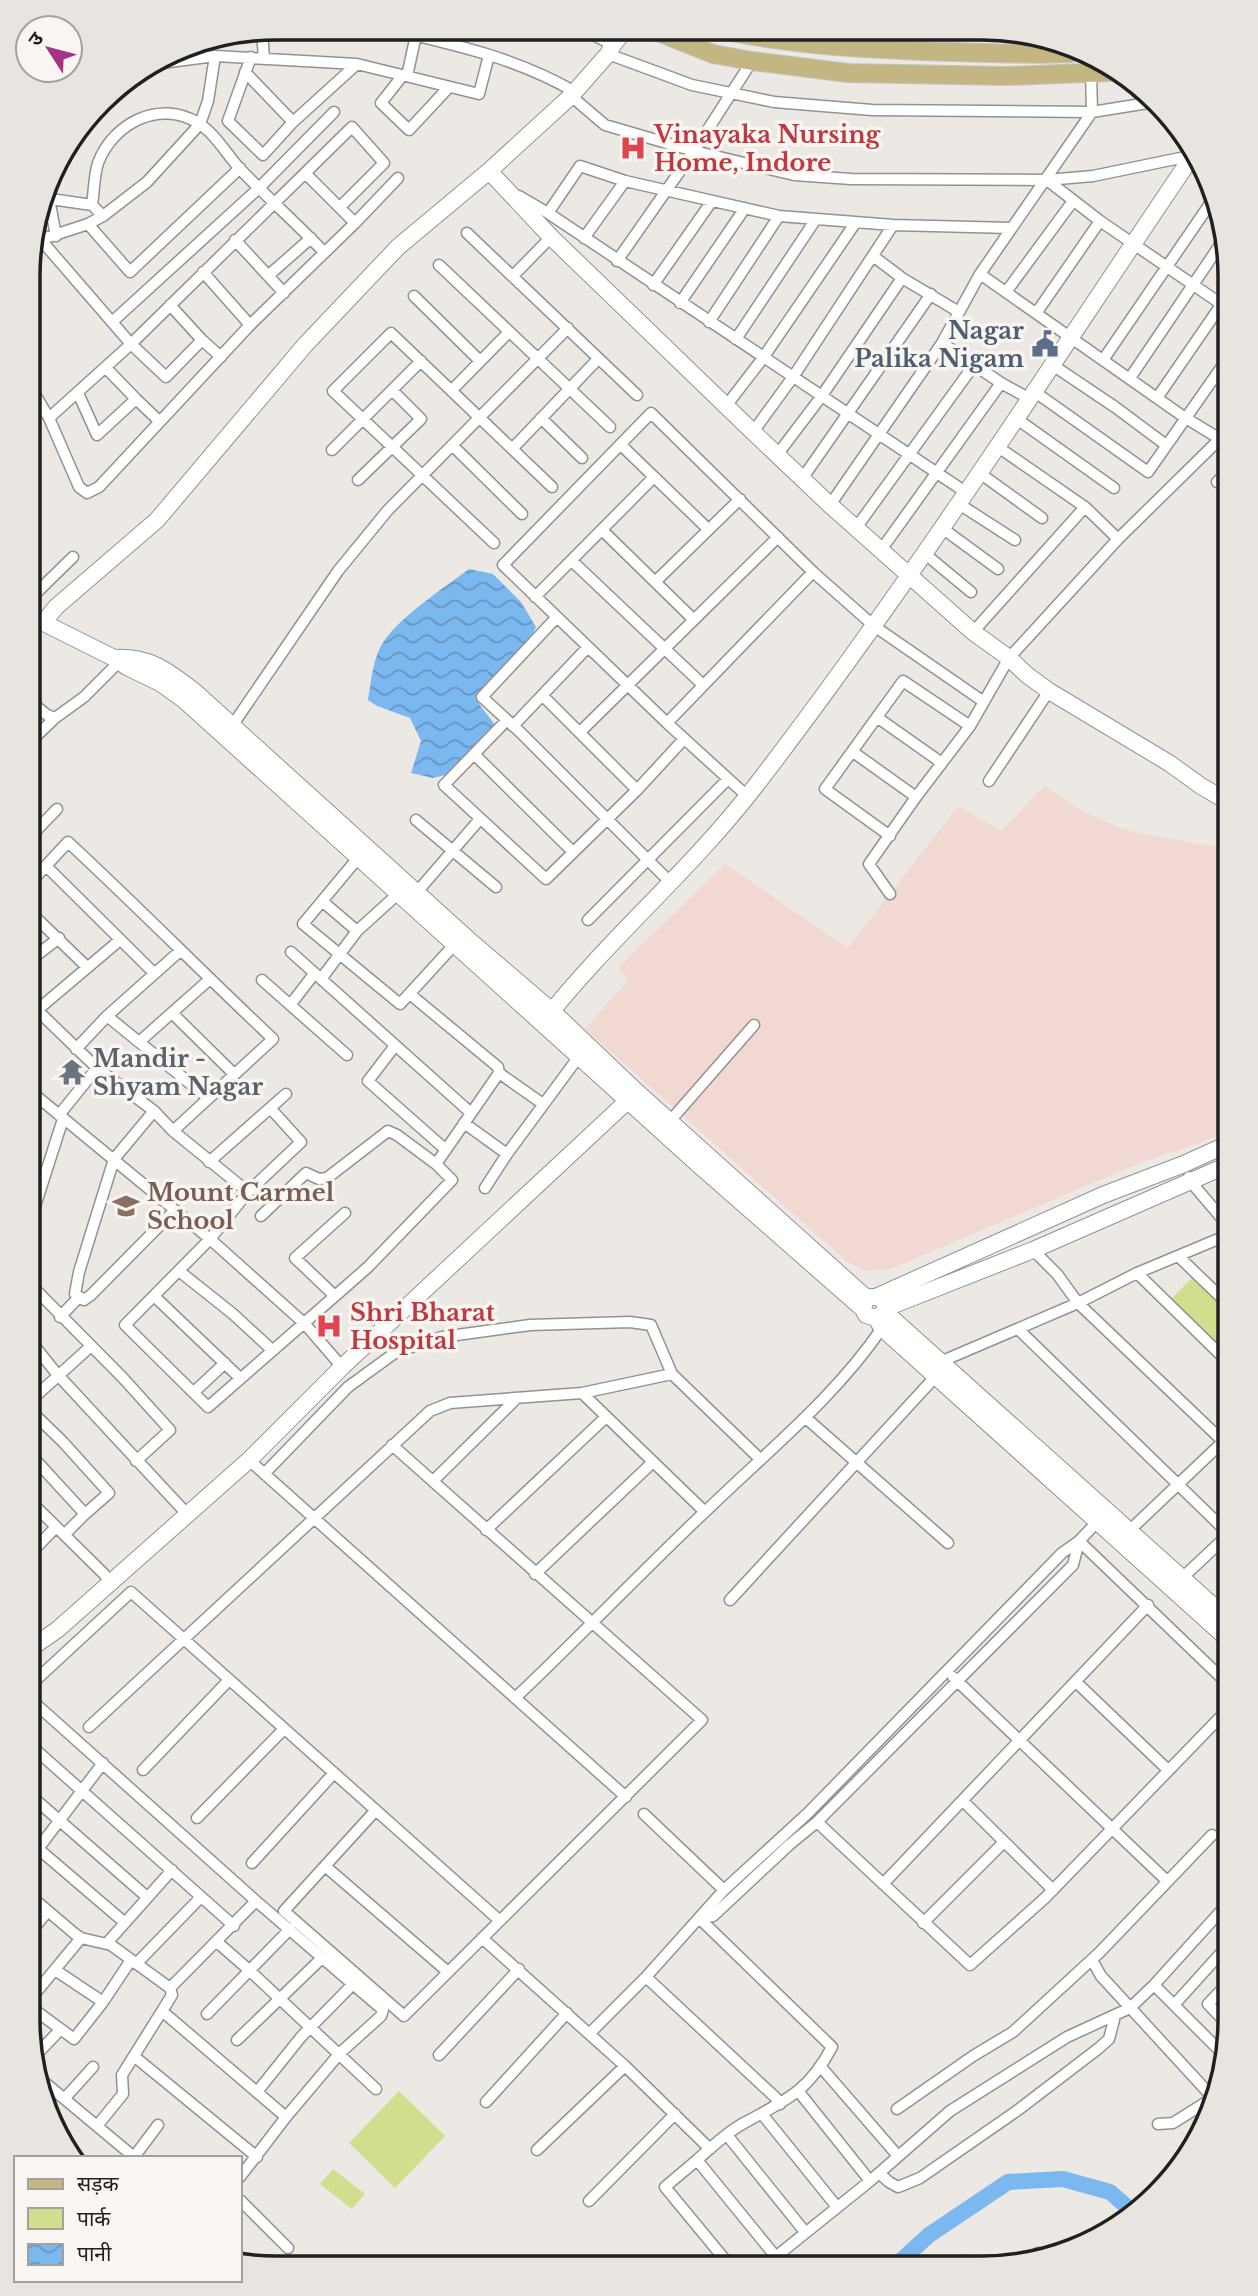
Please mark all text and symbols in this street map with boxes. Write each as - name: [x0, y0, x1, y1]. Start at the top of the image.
- north arrow: [14, 14, 84, 84]
- text: उ: [23, 27, 49, 51]
- place label: Vinayaka Nursing Home, Indore: [653, 120, 882, 177]
- hospital icon: Vinayaka Nursing Home, Indore: [618, 133, 648, 163]
- place label: Nagar Palika Nigam: [854, 316, 1024, 373]
- public building icon: Nagar Palika Nigam: [1030, 329, 1060, 359]
- place label: Mandir - Shyam Nagar: [93, 1044, 263, 1101]
- temple icon: Mandir - Shyam Nagar: [57, 1057, 87, 1087]
- place label: Mount Carmel School: [147, 1178, 335, 1235]
- school or university icon: Mount Carmel School: [111, 1191, 141, 1221]
- place label: Shri Bharat Hospital: [350, 1298, 496, 1355]
- hospital icon: Shri Bharat Hospital: [314, 1311, 344, 1341]
- legend: [14, 2156, 242, 2282]
- text: सड़क: [77, 2171, 119, 2197]
- text: पार्क: [77, 2206, 111, 2232]
- text: पानी: [77, 2241, 112, 2267]

